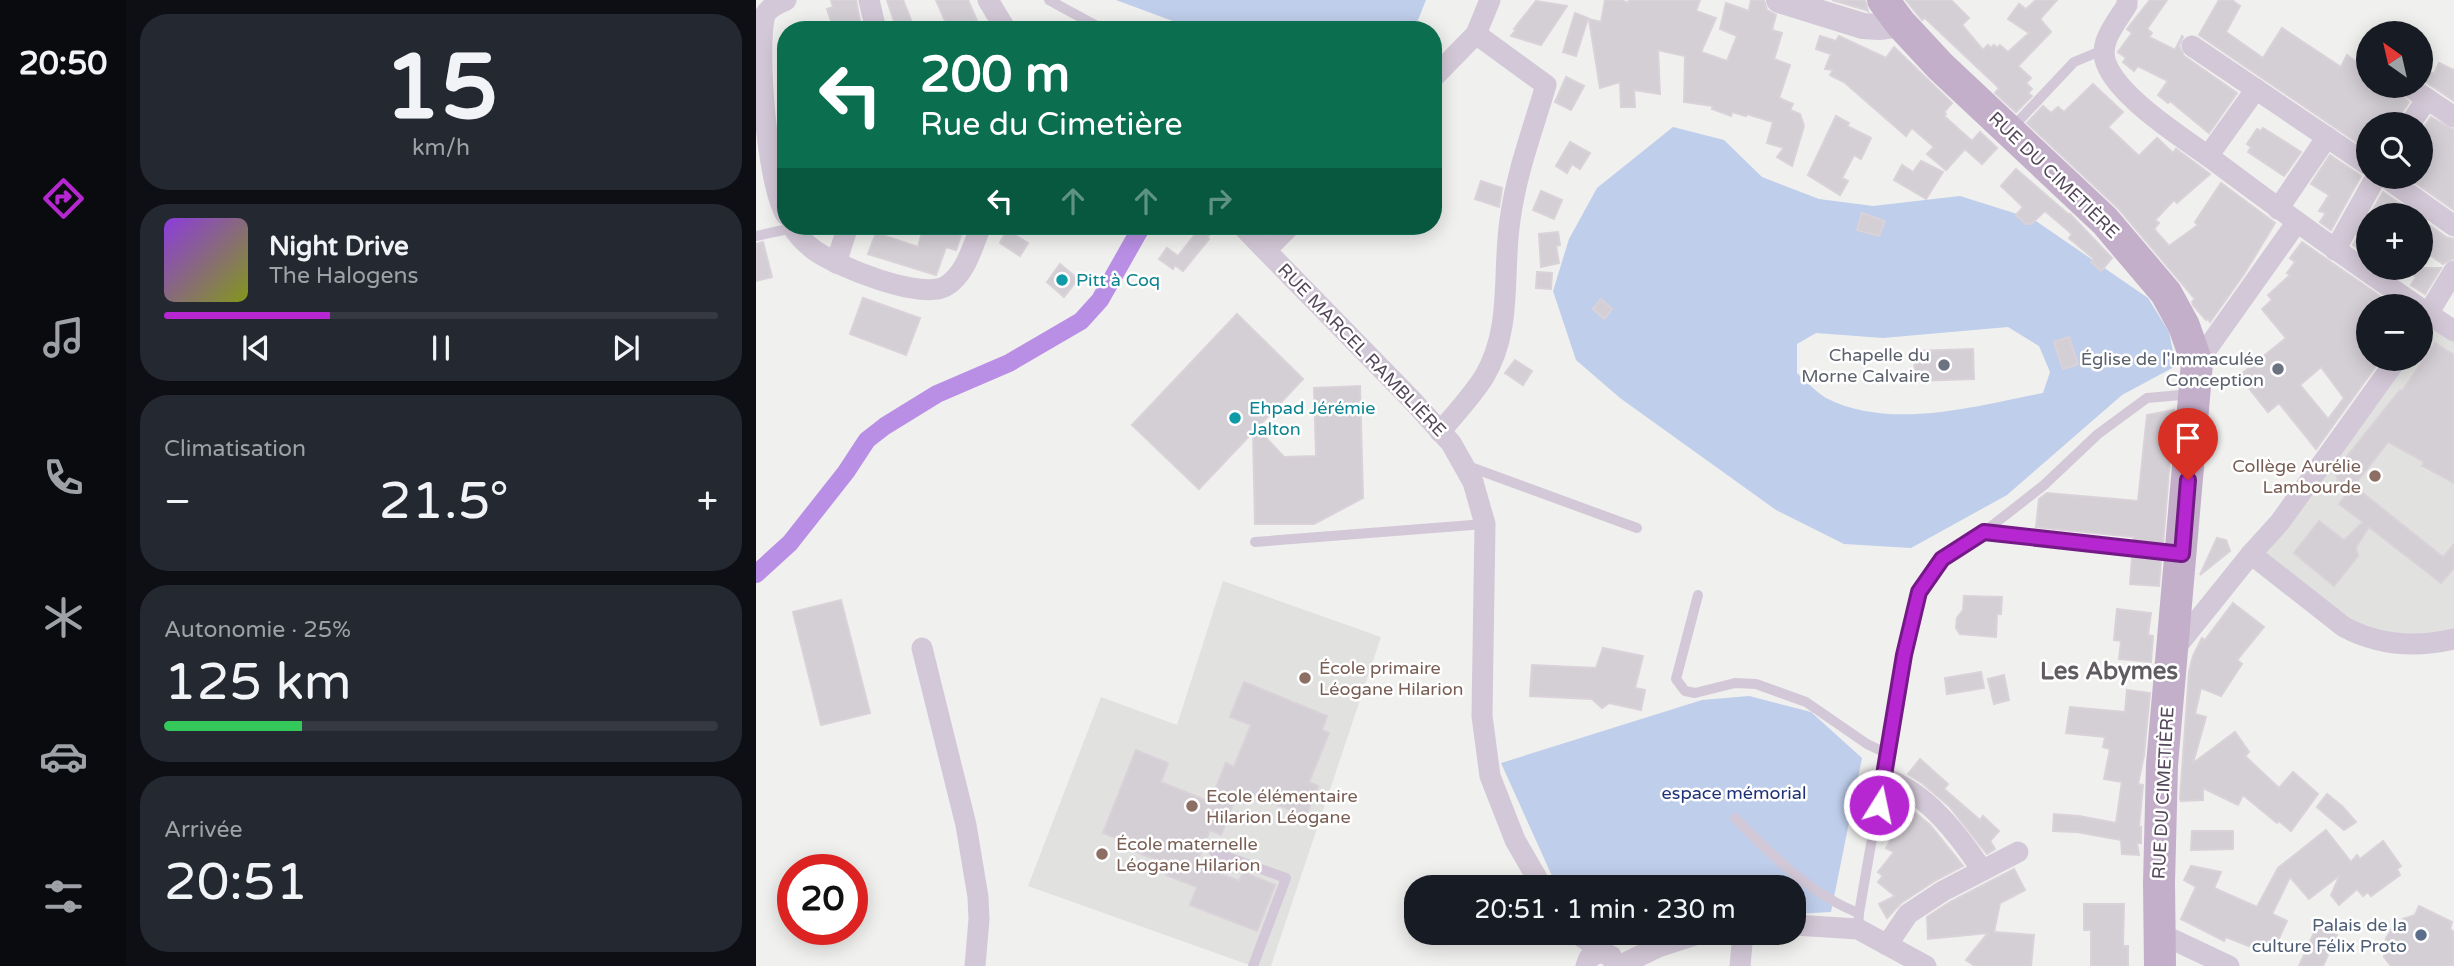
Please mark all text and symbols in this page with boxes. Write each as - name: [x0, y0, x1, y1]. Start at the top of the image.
- north arrow: [2356, 21, 2432, 98]
- map controls: [2356, 21, 2433, 371]
- text: 15: [384, 33, 498, 143]
- text: 20:50: [19, 45, 107, 83]
- text: 200 m: [920, 46, 1070, 105]
- icon: left: [805, 49, 896, 140]
- text: Rue du Cimetière: [920, 106, 1183, 144]
- street label: RUE DU CIMETIÈRE: [1984, 107, 2124, 243]
- button: search: [2356, 112, 2433, 189]
- text: km/h: [412, 134, 470, 162]
- icon: directions: [39, 174, 88, 223]
- icon: left: [981, 182, 1019, 220]
- icon: ahead: [1054, 182, 1092, 220]
- icon: ahead: [1127, 182, 1165, 220]
- icon: right: [1200, 182, 1238, 220]
- button: +: [2356, 203, 2433, 280]
- text: Night Drive: [269, 231, 409, 262]
- street label: RUE MARCEL RAMBLIÈRE: [1273, 259, 1451, 441]
- text: The Halogens: [269, 262, 418, 290]
- place label: Pitt à Coq: [1076, 269, 1160, 291]
- marker: Pitt à Coq: [1054, 272, 1070, 288]
- button: −: [2356, 294, 2433, 371]
- icon: music: [39, 313, 88, 362]
- icon: previous: [237, 329, 275, 367]
- icon: pause: [422, 329, 460, 367]
- icon: next: [607, 329, 645, 367]
- place label: Chapelle du Morne Calvaire: [1801, 344, 1930, 387]
- place label: Église de l'Immaculée Conception: [2081, 348, 2264, 391]
- marker: Chapelle du Morne Calvaire: [1936, 357, 1952, 373]
- marker: Église de l'Immaculée Conception: [2270, 361, 2286, 377]
- place label: Ehpad Jérémie Jalton: [1249, 397, 1376, 440]
- pin: [2158, 408, 2218, 480]
- marker: Ehpad Jérémie Jalton: [1227, 410, 1243, 426]
- icon: arrive: [2169, 419, 2207, 457]
- text: Climatisation: [164, 435, 306, 463]
- icon: phone: [39, 453, 88, 502]
- place label: Collège Aurélie Lambourde: [2232, 455, 2361, 498]
- marker: Collège Aurélie Lambourde: [2367, 468, 2383, 484]
- text: 21.5°: [379, 470, 509, 533]
- text: −: [164, 479, 191, 525]
- text: +: [697, 479, 718, 525]
- icon: climate: [39, 593, 88, 642]
- text: Autonomie · 25%: [164, 616, 351, 644]
- text: 125 km: [164, 651, 352, 714]
- place label: École primaire Léogane Hilarion: [1319, 657, 1464, 700]
- district label: Les Abymes: [2040, 657, 2178, 686]
- marker: École primaire Léogane Hilarion: [1297, 670, 1313, 686]
- street label: RUE DU CIMETIÈRE: [2147, 706, 2179, 880]
- icon: car: [39, 732, 88, 781]
- position arrow: [1842, 768, 1916, 842]
- park label: espace mémorial: [1662, 782, 1806, 804]
- place label: Ecole élémentaire Hilarion Léogane: [1206, 785, 1358, 828]
- marker: Ecole élémentaire Hilarion Léogane: [1184, 798, 1200, 814]
- text: Arrivée: [164, 816, 242, 844]
- place label: École maternelle Léogane Hilarion: [1116, 833, 1261, 876]
- marker: École maternelle Léogane Hilarion: [1094, 846, 1110, 862]
- text: 20:51: [164, 851, 308, 914]
- speed limit sign: 20: [777, 854, 868, 945]
- icon: filters: [39, 872, 88, 921]
- text: 20:51 · 1 min · 230 m: [1474, 894, 1736, 925]
- place label: Palais de la culture Félix Proto: [2252, 914, 2407, 957]
- marker: Palais de la culture Félix Proto: [2413, 927, 2429, 943]

